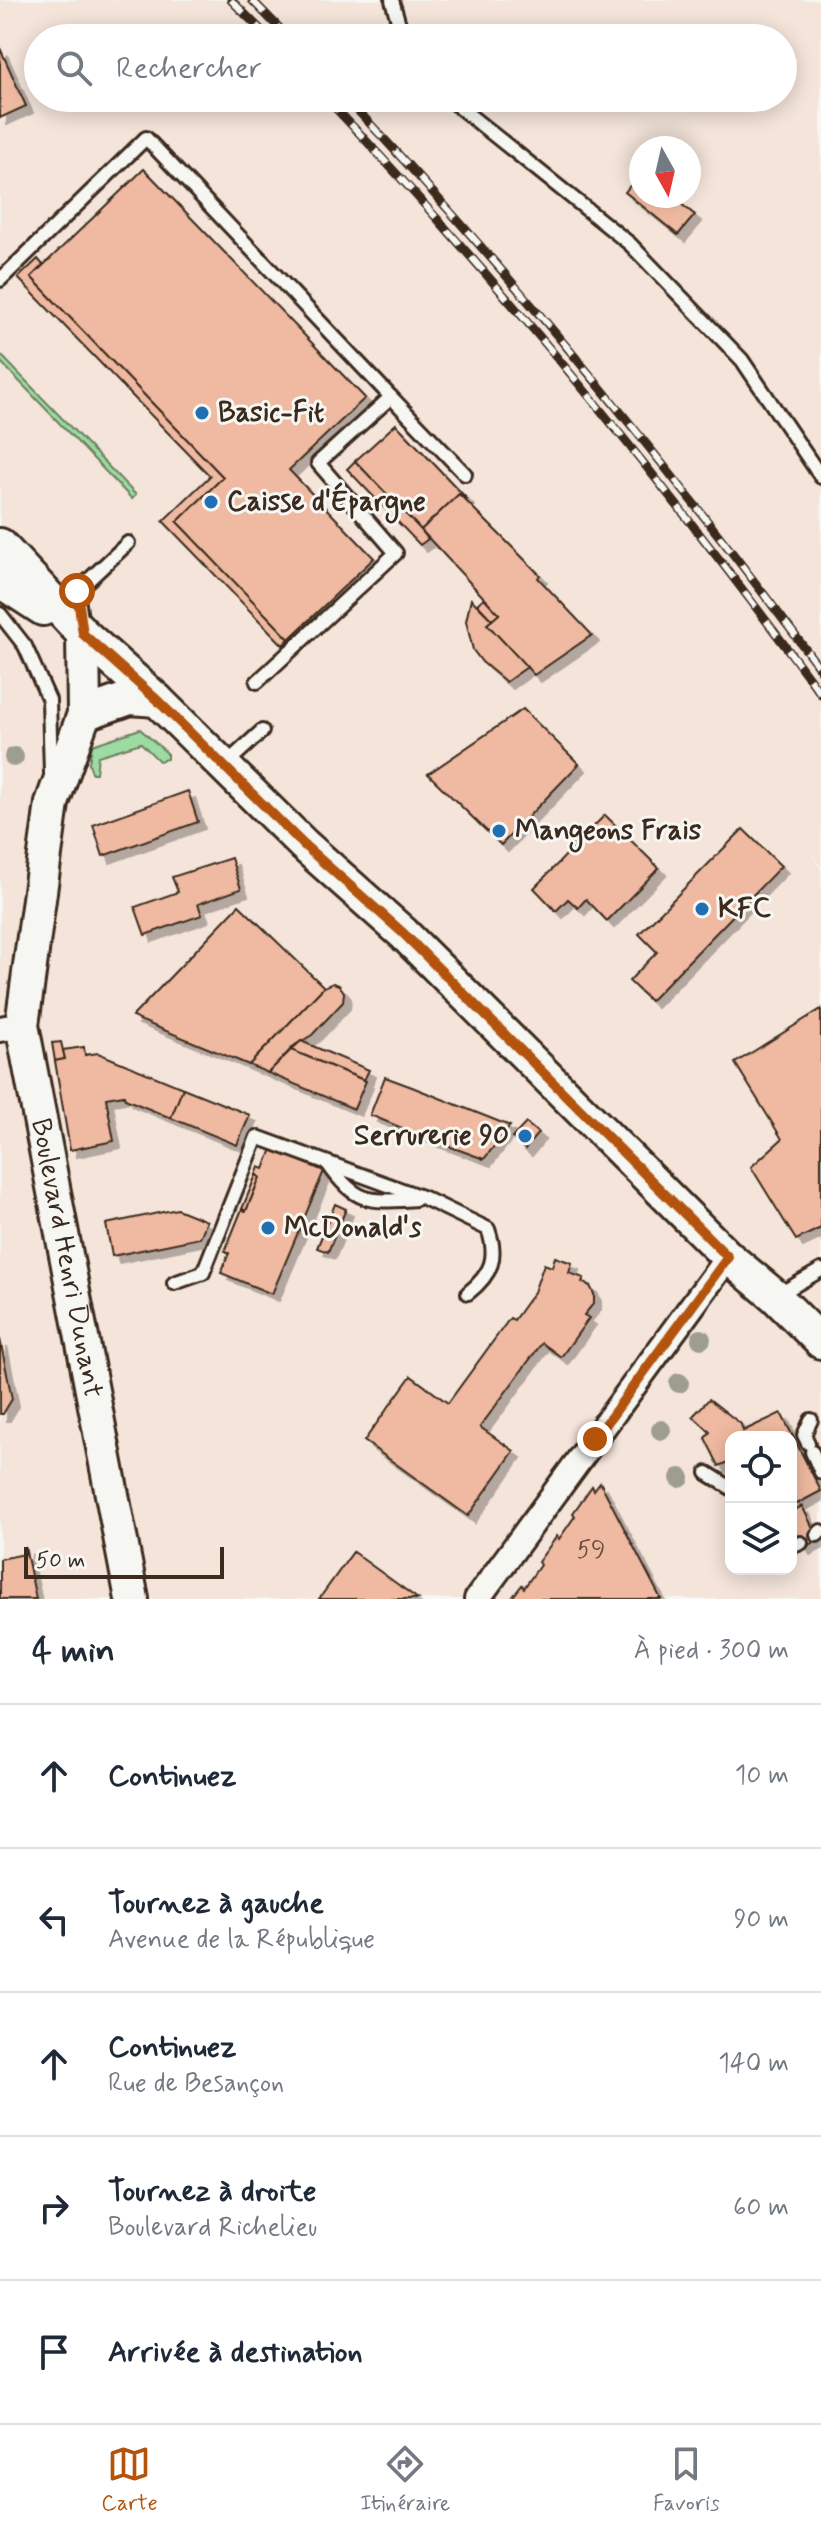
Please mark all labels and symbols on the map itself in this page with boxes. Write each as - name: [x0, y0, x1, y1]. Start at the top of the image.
- north arrow: [629, 136, 701, 208]
- place label: Basic-Fit: [218, 395, 325, 432]
- marker: Basic-Fit: [193, 404, 211, 422]
- place label: Caisse d'Épargne: [227, 482, 426, 524]
- marker: Caisse d'Épargne: [202, 493, 220, 511]
- route start: [59, 573, 95, 609]
- place label: Mangeons Frais: [515, 813, 702, 853]
- marker: Mangeons Frais: [490, 822, 508, 840]
- place label: KFC: [718, 891, 771, 928]
- marker: KFC: [693, 900, 711, 918]
- street label: Boulevard Henri Dunant: [22, 1115, 112, 1401]
- place label: Serrurerie 90: [354, 1118, 509, 1155]
- marker: Serrurerie 90: [516, 1127, 534, 1145]
- place label: McDonald's: [284, 1210, 422, 1247]
- marker: McDonald's: [259, 1219, 277, 1237]
- route end: [577, 1421, 613, 1457]
- house number: 59: [577, 1535, 605, 1566]
- scale bar: [24, 1543, 224, 1579]

